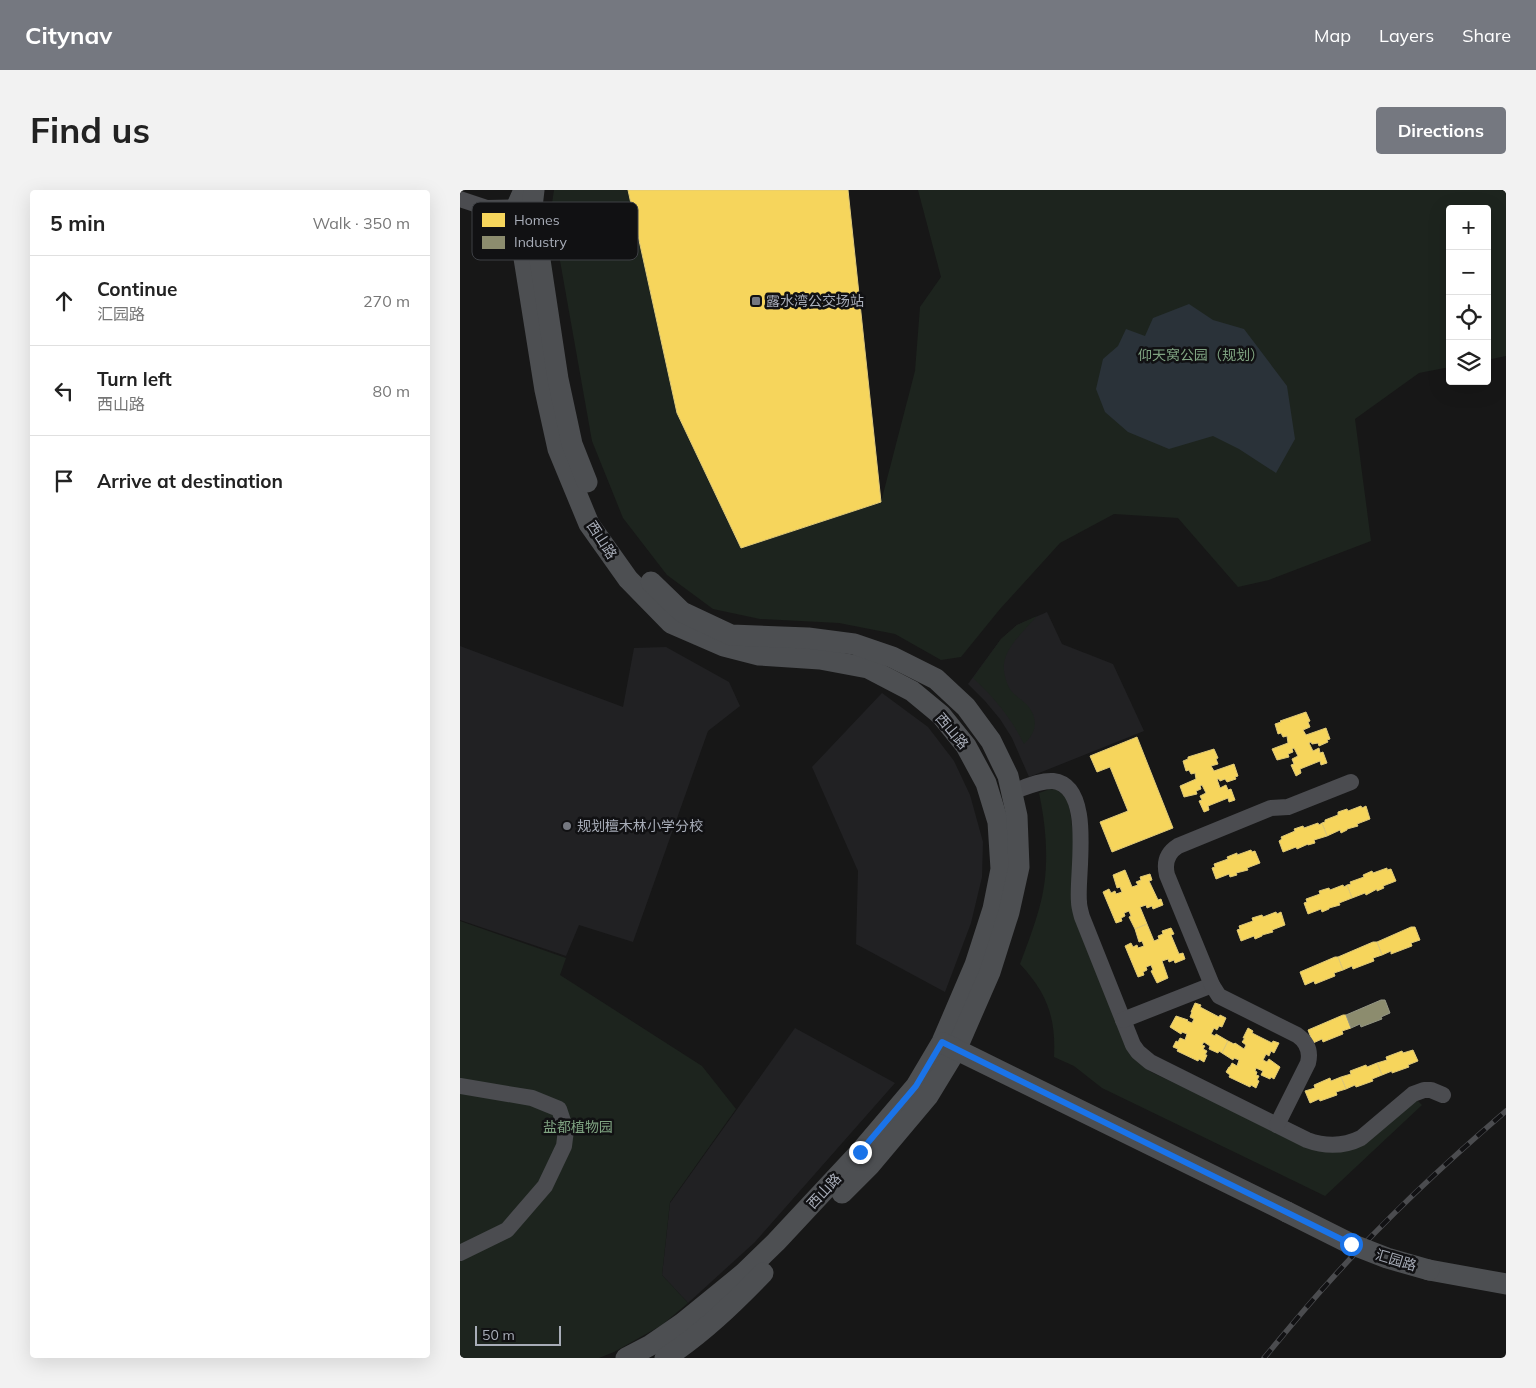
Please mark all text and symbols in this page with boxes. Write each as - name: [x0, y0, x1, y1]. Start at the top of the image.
- text: Citynav: [25, 20, 112, 50]
- text: Map: [1314, 24, 1351, 47]
- text: Layers: [1379, 24, 1434, 47]
- text: Share: [1462, 24, 1511, 47]
- button: Directions: [1376, 107, 1506, 154]
- text: Find us: [30, 108, 150, 152]
- legend: [472, 202, 638, 260]
- map controls: [1446, 205, 1491, 385]
- button: +: [1446, 205, 1491, 250]
- text: 5 min: [50, 210, 105, 236]
- text: Homes: [514, 211, 560, 229]
- text: Walk · 350 m: [312, 213, 410, 233]
- text: Industry: [514, 233, 568, 251]
- button: −: [1446, 250, 1491, 295]
- text: Continue: [97, 277, 177, 301]
- icon: ahead: [50, 287, 78, 315]
- text: 270 m: [363, 291, 410, 311]
- place label: 露水湾公交场站: [766, 292, 864, 310]
- marker: 露水湾公交场站: [750, 295, 762, 307]
- button: locate: [1446, 295, 1491, 340]
- text: 汇园路: [97, 304, 145, 324]
- button: layers: [1446, 340, 1491, 385]
- park label: 仰天窝公园（规划）: [1138, 346, 1264, 364]
- text: Turn left: [97, 367, 172, 391]
- icon: left: [50, 377, 78, 405]
- text: 80 m: [373, 381, 410, 401]
- text: 西山路: [97, 394, 145, 414]
- icon: arrive: [50, 467, 78, 495]
- text: Arrive at destination: [97, 469, 283, 493]
- street label: 西山路: [583, 517, 621, 563]
- street label: 西山路: [932, 709, 972, 753]
- place label: 规划檀木林小学分校: [577, 817, 703, 835]
- marker: 规划檀木林小学分校: [561, 820, 573, 832]
- park label: 盐都植物园: [543, 1118, 613, 1136]
- route end: [849, 1141, 872, 1164]
- street label: 西山路: [803, 1170, 845, 1212]
- route start: [1340, 1233, 1363, 1256]
- street label: 汇园路: [1373, 1245, 1419, 1275]
- scale bar: [475, 1323, 561, 1346]
- text: 50 m: [482, 1326, 515, 1344]

